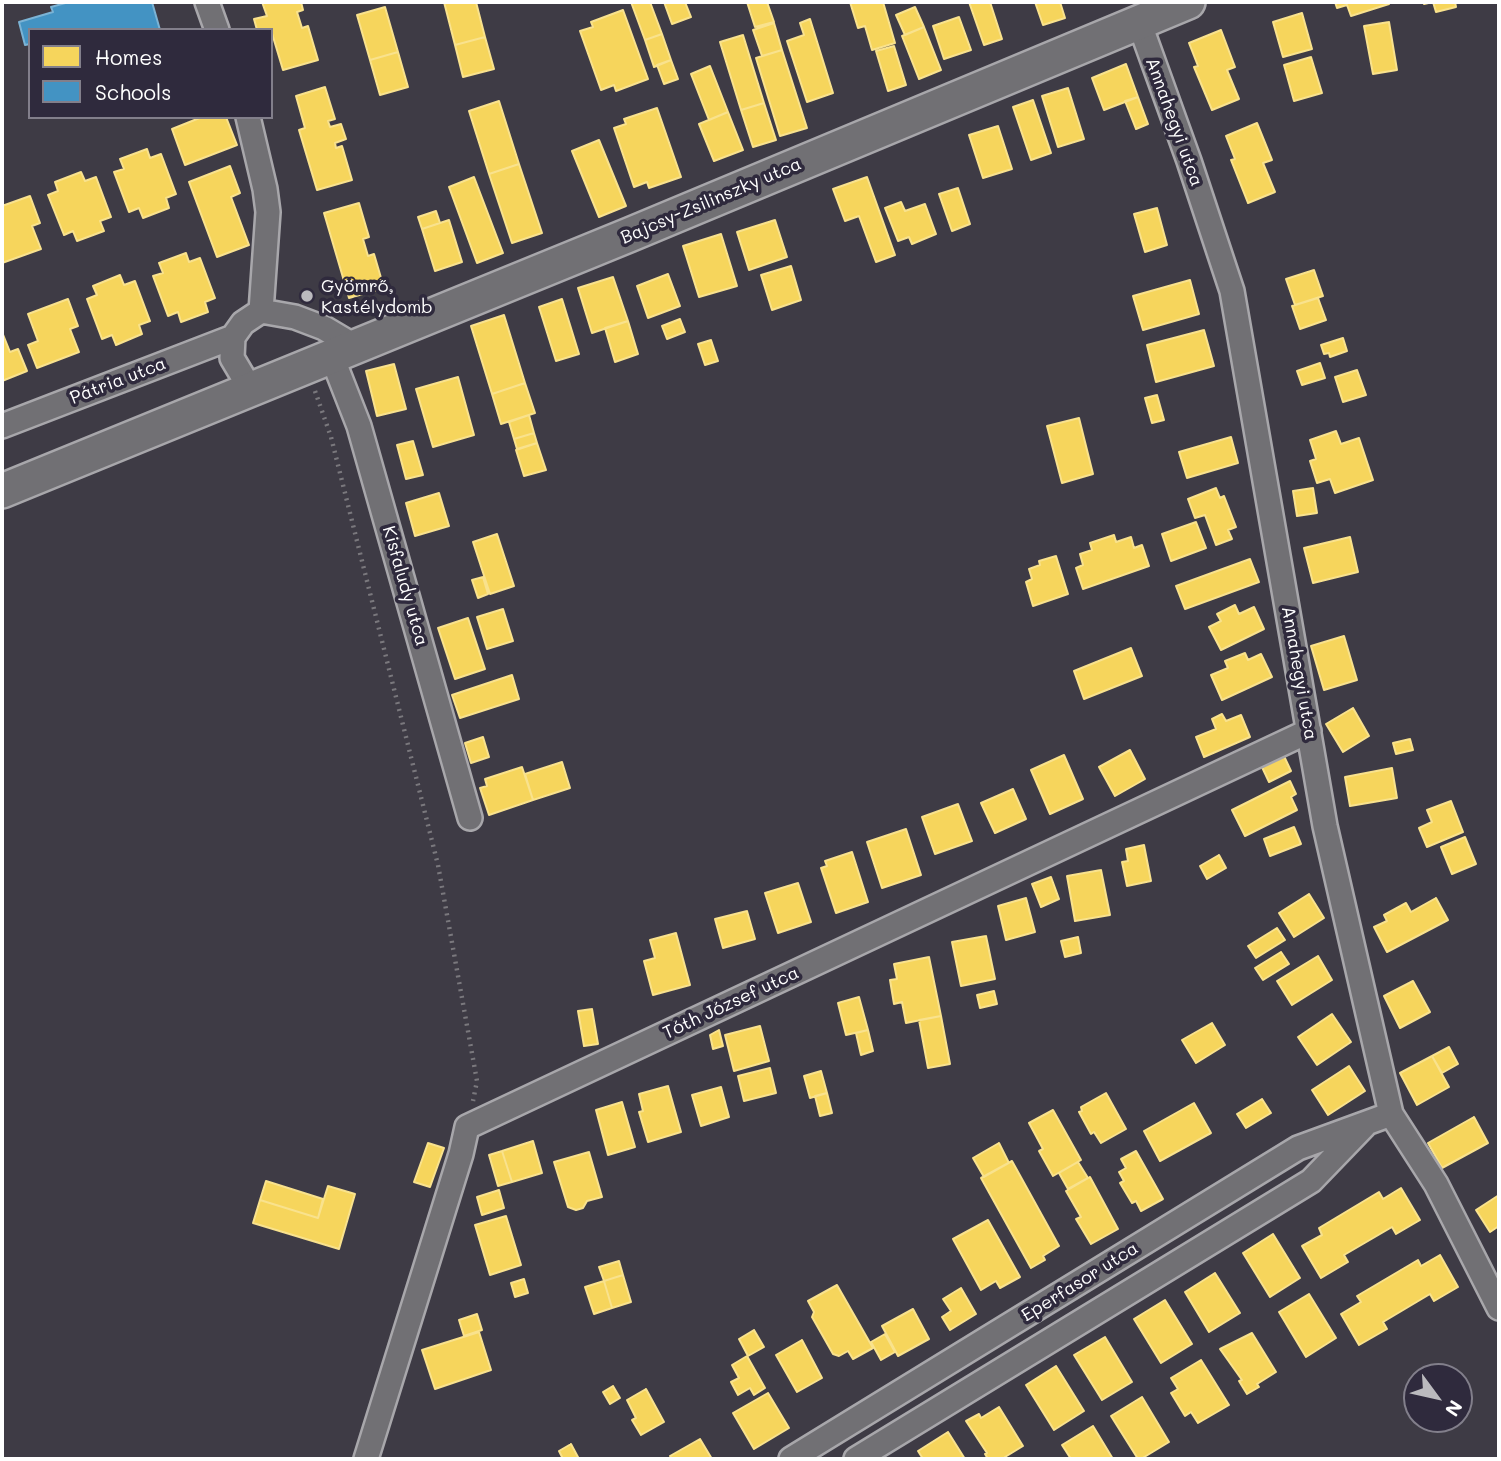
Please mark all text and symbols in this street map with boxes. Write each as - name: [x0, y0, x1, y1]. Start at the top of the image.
- legend: [28, 28, 273, 119]
- text: Homes: [95, 43, 162, 70]
- street label: Annahegyi utca: [1141, 55, 1207, 189]
- text: Schools: [95, 78, 171, 105]
- street label: Bajcsy-Zsilinszky utca: [617, 153, 805, 249]
- place label: Gyömrő, Kastélydomb: [321, 275, 433, 318]
- marker: Gyömrő, Kastélydomb: [299, 288, 315, 304]
- street label: Pátria utca: [67, 353, 169, 409]
- street label: Kisfaludy utca: [378, 523, 432, 649]
- street label: Annahegyi utca: [1277, 604, 1321, 742]
- street label: Tóth József utca: [660, 962, 802, 1044]
- street label: Eperfasor utca: [1018, 1237, 1142, 1327]
- north arrow: [1403, 1363, 1473, 1433]
- text: N: [1440, 1396, 1469, 1421]

